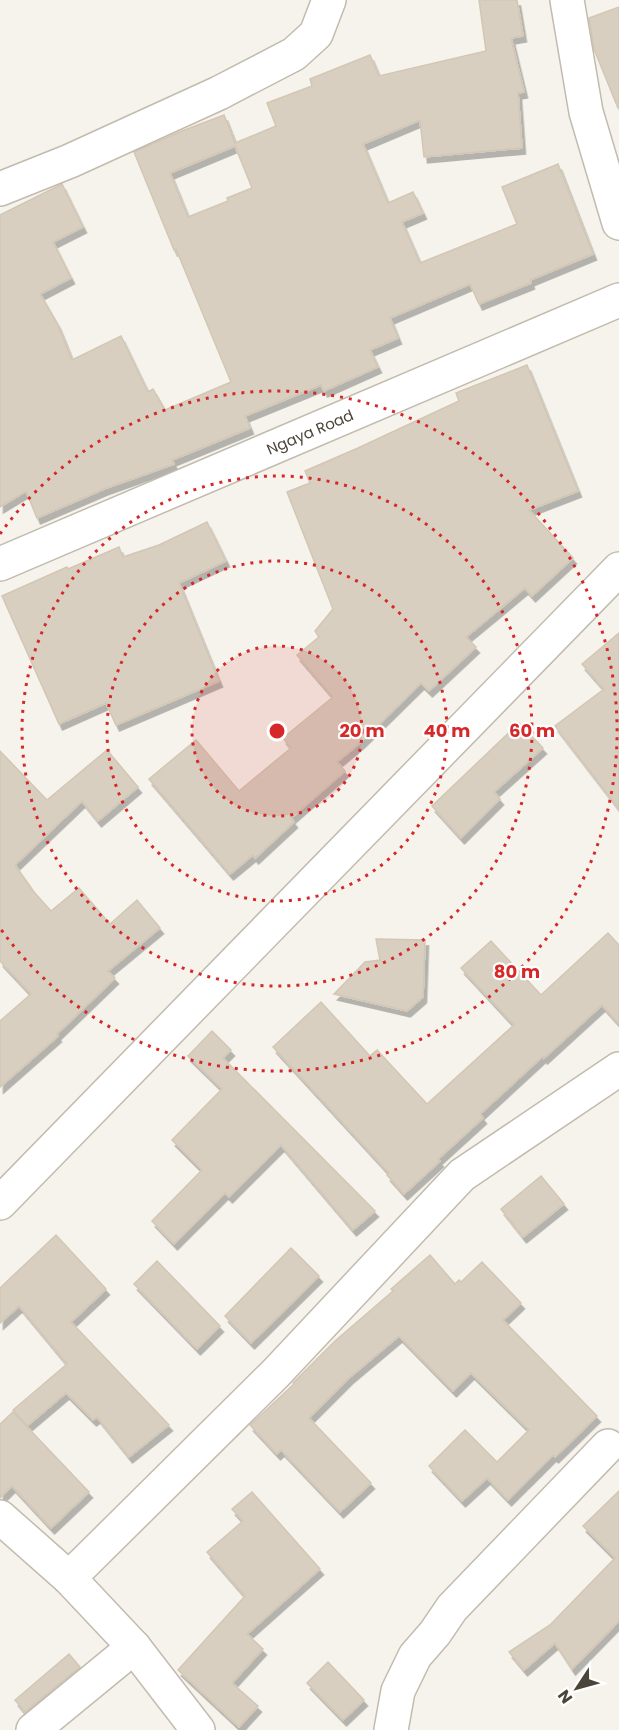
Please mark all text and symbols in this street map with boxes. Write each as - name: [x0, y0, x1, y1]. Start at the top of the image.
- street label: Ngaya Road: [263, 404, 357, 460]
- text: 20 m: [340, 718, 384, 743]
- text: 40 m: [424, 718, 470, 743]
- text: 60 m: [509, 718, 555, 743]
- centre of rings: [267, 721, 287, 741]
- text: 80 m: [494, 959, 540, 984]
- north arrow: [547, 1658, 607, 1718]
- text: N: [552, 1685, 578, 1708]

